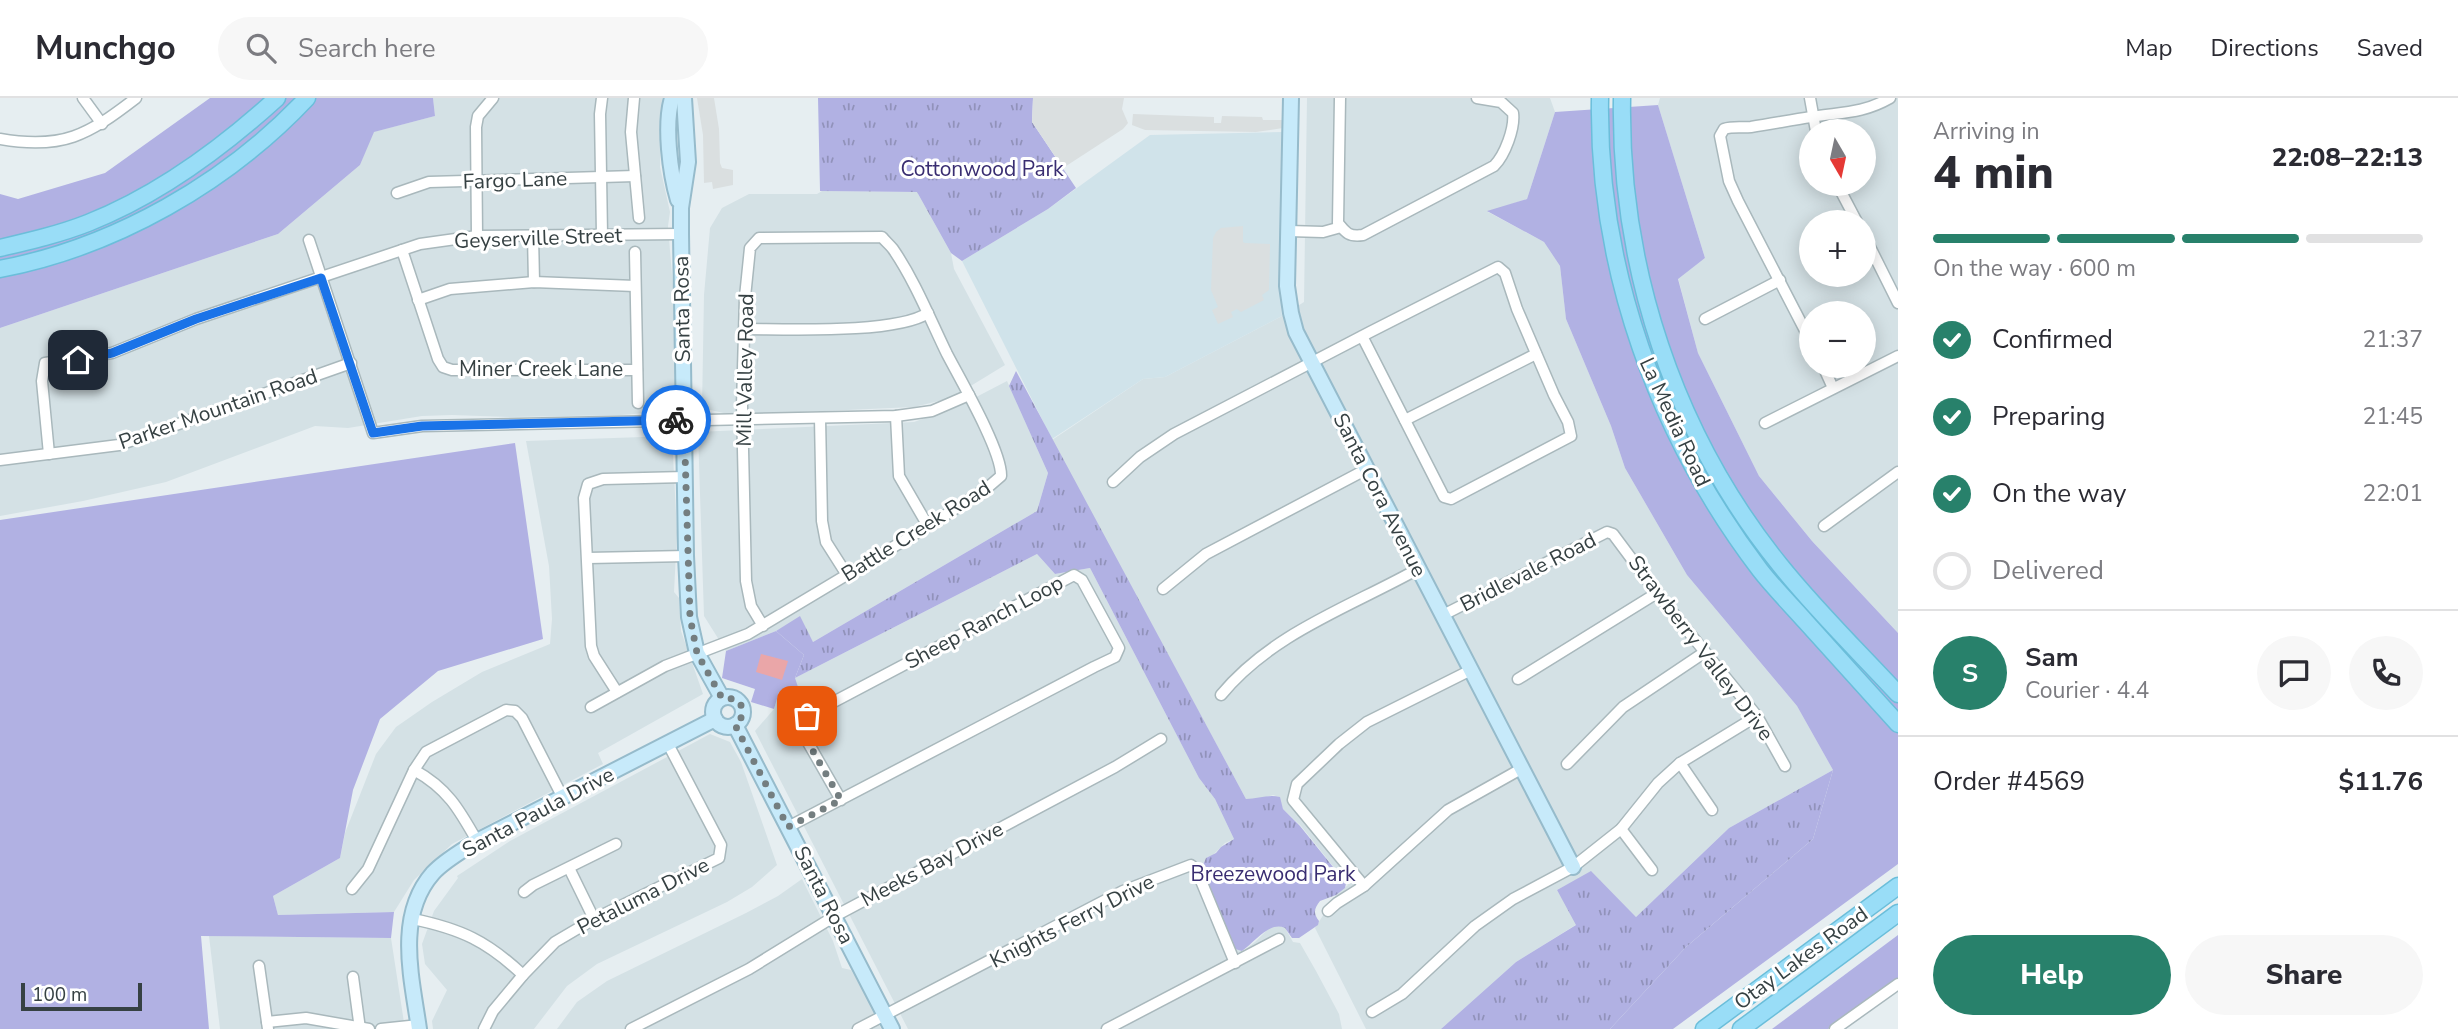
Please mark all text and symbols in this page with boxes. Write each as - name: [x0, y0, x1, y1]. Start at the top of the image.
- search box: [218, 17, 708, 80]
- text: Munchgo: [35, 26, 176, 71]
- icon: search: [242, 29, 280, 67]
- text: Search here: [298, 31, 436, 66]
- text: Map: [2125, 32, 2172, 64]
- text: Directions: [2210, 32, 2319, 64]
- text: Saved: [2357, 32, 2423, 64]
- text: Arriving in: [1933, 116, 2040, 147]
- north arrow: [1799, 119, 1876, 196]
- map controls: [1799, 119, 1876, 378]
- text: 22:08–22:13: [2272, 140, 2423, 175]
- text: 4 min: [1933, 141, 2054, 204]
- park label: Cottonwood Park: [900, 155, 1064, 183]
- street label: Fargo Lane: [462, 164, 568, 196]
- button: +: [1799, 210, 1876, 287]
- street label: Geyserville Street: [453, 221, 623, 255]
- text: On the way · 600 m: [1933, 253, 2136, 284]
- street label: Santa Rosa: [667, 255, 697, 363]
- street label: Mill Valley Road: [730, 293, 760, 447]
- button: −: [1799, 301, 1876, 378]
- icon: check: [1933, 321, 1971, 359]
- text: Confirmed: [1992, 322, 2113, 357]
- text: 21:37: [2363, 324, 2423, 355]
- pin: [48, 330, 108, 390]
- icon: home: [59, 341, 97, 379]
- street label: La Media Road: [1633, 353, 1717, 491]
- street label: Miner Creek Lane: [459, 355, 623, 383]
- street label: Parker Mountain Road: [115, 362, 321, 456]
- courier: [641, 385, 711, 455]
- icon: check: [1933, 398, 1971, 436]
- text: Preparing: [1992, 399, 2105, 434]
- icon: bike: [657, 401, 695, 439]
- text: 21:45: [2363, 401, 2423, 432]
- street label: Santa Cora Avenue: [1327, 408, 1433, 582]
- street label: Battle Creek Road: [836, 474, 996, 588]
- icon: check: [1933, 475, 1971, 513]
- text: On the way: [1992, 476, 2126, 511]
- text: 22:01: [2363, 478, 2423, 509]
- street label: Bridlevale Road: [1455, 526, 1601, 618]
- street label: Strawberry Valley Drive: [1622, 550, 1780, 746]
- text: Delivered: [1992, 553, 2104, 588]
- street label: Sheep Ranch Loop: [900, 568, 1068, 676]
- button: chat: [2257, 636, 2331, 710]
- button: phone: [2349, 636, 2423, 710]
- text: Sam: [2025, 640, 2078, 675]
- text: S: [1962, 656, 1978, 691]
- text: Courier · 4.4: [2025, 675, 2149, 706]
- pin: [777, 686, 837, 746]
- icon: bag: [788, 697, 826, 735]
- street label: Santa Paula Drive: [457, 760, 619, 864]
- text: Order #4569: [1933, 764, 2085, 799]
- text: $11.76: [2339, 764, 2423, 799]
- street label: Meeks Bay Drive: [856, 815, 1008, 913]
- street label: Santa Rosa: [787, 841, 861, 949]
- street label: Petaluma Drive: [572, 851, 714, 941]
- park label: Breezewood Park: [1191, 860, 1356, 888]
- street label: Knights Ferry Drive: [985, 867, 1159, 975]
- street label: Otay Lakes Road: [1728, 900, 1874, 1016]
- button: Help: [1933, 935, 2171, 1015]
- button: Share: [2185, 935, 2423, 1015]
- scale bar: [21, 980, 142, 1012]
- text: 100 m: [32, 982, 87, 1008]

